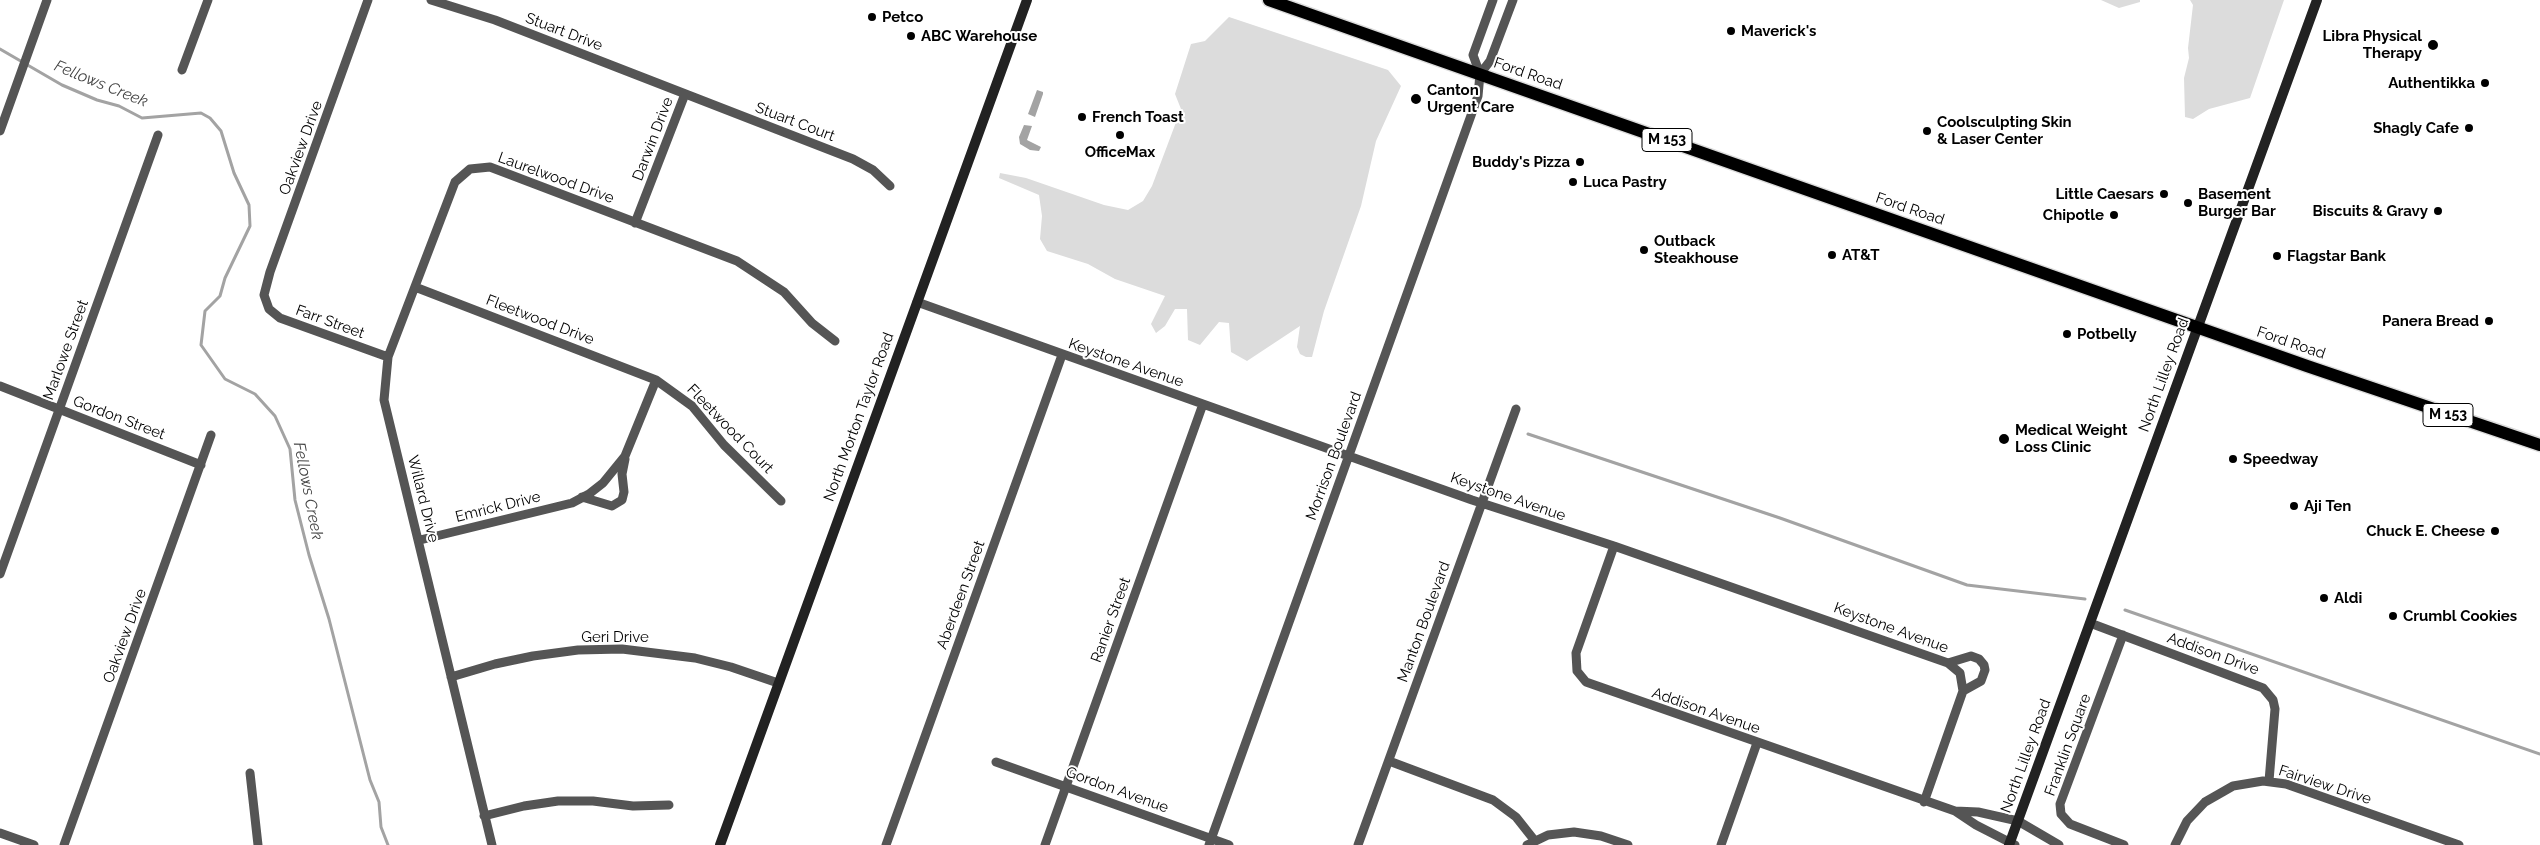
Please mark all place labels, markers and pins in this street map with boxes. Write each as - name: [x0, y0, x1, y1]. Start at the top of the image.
- place label: Petco: [882, 8, 923, 26]
- marker: Petco: [866, 11, 878, 23]
- place label: Maverick's: [1741, 22, 1816, 40]
- marker: Maverick's: [1725, 25, 1737, 37]
- place label: ABC Warehouse: [921, 27, 1037, 45]
- place label: Libra Physical Therapy: [2323, 27, 2422, 62]
- marker: ABC Warehouse: [905, 30, 917, 42]
- marker: Libra Physical Therapy: [2426, 38, 2440, 52]
- place label: Authentikka: [2388, 74, 2475, 92]
- marker: Authentikka: [2479, 77, 2491, 89]
- place label: Canton Urgent Care: [1427, 81, 1514, 116]
- marker: Canton Urgent Care: [1409, 92, 1423, 106]
- place label: French Toast: [1092, 108, 1184, 126]
- marker: French Toast: [1076, 111, 1088, 123]
- place label: Coolsculpting Skin & Laser Center: [1937, 113, 2072, 148]
- place label: Shagly Cafe: [2373, 119, 2459, 137]
- marker: Shagly Cafe: [2463, 122, 2475, 134]
- marker: Coolsculpting Skin & Laser Center: [1921, 125, 1933, 137]
- marker: OfficeMax: [1114, 129, 1126, 141]
- place label: OfficeMax: [1085, 143, 1155, 161]
- place label: Buddy's Pizza: [1472, 153, 1570, 171]
- marker: Buddy's Pizza: [1574, 156, 1586, 168]
- place label: Luca Pastry: [1583, 173, 1667, 191]
- marker: Luca Pastry: [1567, 176, 1579, 188]
- place label: Little Caesars: [2055, 185, 2154, 203]
- place label: Basement Burger Bar: [2198, 185, 2276, 220]
- marker: Little Caesars: [2158, 188, 2170, 200]
- marker: Basement Burger Bar: [2182, 197, 2194, 209]
- place label: Biscuits & Gravy: [2312, 202, 2428, 220]
- marker: Biscuits & Gravy: [2432, 205, 2444, 217]
- place label: Chipotle: [2043, 206, 2104, 224]
- marker: Chipotle: [2108, 209, 2120, 221]
- place label: Outback Steakhouse: [1654, 232, 1738, 267]
- marker: Outback Steakhouse: [1638, 244, 1650, 256]
- place label: AT&T: [1842, 246, 1879, 264]
- place label: Flagstar Bank: [2287, 247, 2386, 265]
- marker: AT&T: [1826, 249, 1838, 261]
- marker: Flagstar Bank: [2271, 250, 2283, 262]
- place label: Panera Bread: [2382, 312, 2479, 330]
- marker: Panera Bread: [2483, 315, 2495, 327]
- place label: Potbelly: [2077, 325, 2137, 343]
- marker: Potbelly: [2061, 328, 2073, 340]
- place label: Medical Weight Loss Clinic: [2015, 421, 2128, 456]
- marker: Medical Weight Loss Clinic: [1997, 432, 2011, 446]
- place label: Speedway: [2243, 450, 2318, 468]
- marker: Speedway: [2227, 453, 2239, 465]
- place label: Aji Ten: [2304, 497, 2351, 515]
- marker: Aji Ten: [2288, 500, 2300, 512]
- place label: Chuck E. Cheese: [2366, 522, 2485, 540]
- marker: Chuck E. Cheese: [2489, 525, 2501, 537]
- place label: Aldi: [2334, 589, 2362, 607]
- marker: Aldi: [2318, 592, 2330, 604]
- place label: Crumbl Cookies: [2403, 607, 2517, 625]
- marker: Crumbl Cookies: [2387, 610, 2399, 622]

